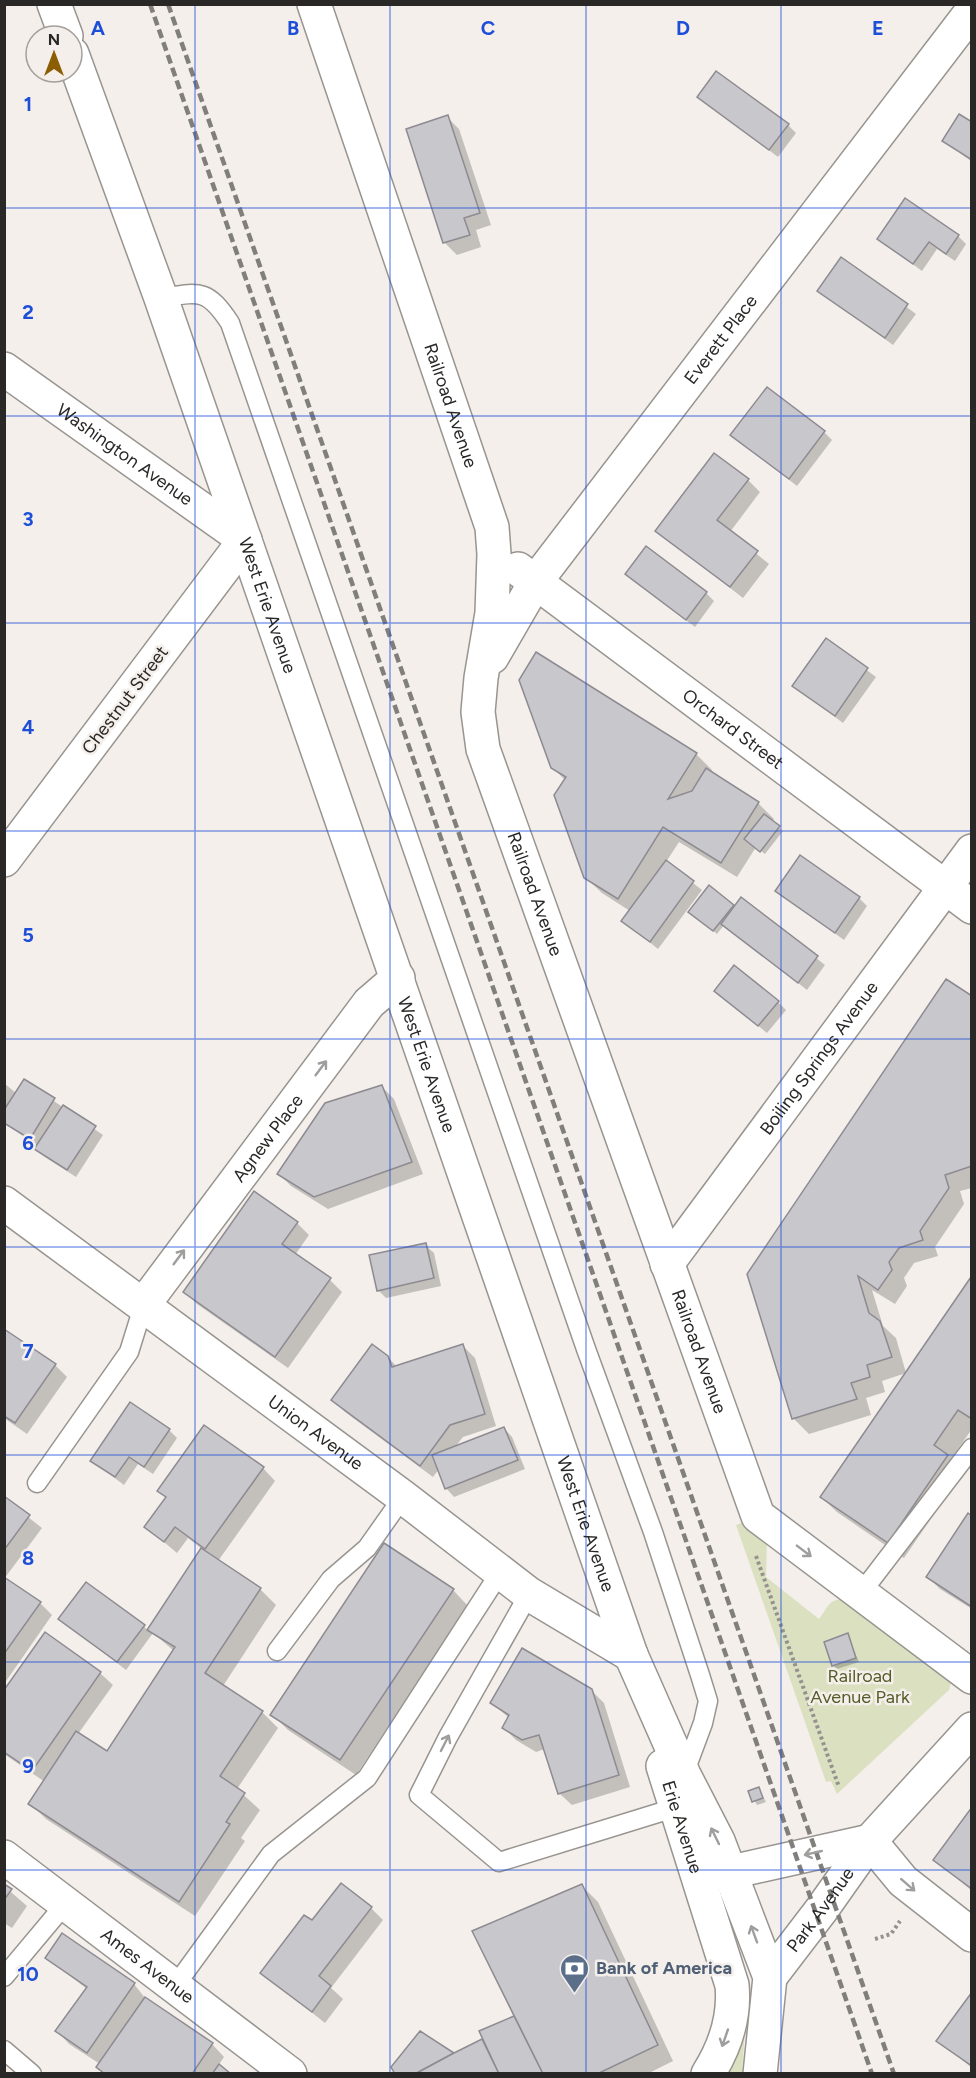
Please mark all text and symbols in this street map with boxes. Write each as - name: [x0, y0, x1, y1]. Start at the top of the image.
- text: A: [91, 16, 106, 40]
- text: B: [287, 16, 299, 40]
- text: C: [481, 16, 495, 40]
- text: D: [676, 16, 690, 40]
- text: E: [872, 16, 884, 40]
- north arrow: [24, 24, 84, 84]
- text: N: [48, 30, 60, 49]
- text: 1: [24, 92, 32, 116]
- street label: Everett Place: [680, 290, 762, 388]
- text: 2: [22, 300, 34, 324]
- street label: Railroad Avenue: [419, 340, 482, 471]
- street label: Washington Avenue: [52, 399, 197, 510]
- text: 3: [22, 507, 34, 531]
- street label: West Erie Avenue: [234, 535, 301, 676]
- street label: Chestnut Street: [77, 641, 173, 758]
- street label: Orchard Street: [678, 684, 788, 774]
- text: 4: [22, 715, 35, 739]
- street label: Railroad Avenue: [503, 829, 567, 959]
- text: 5: [22, 923, 34, 947]
- street label: Boiling Springs Avenue: [755, 977, 883, 1139]
- street label: West Erie Avenue: [393, 994, 460, 1136]
- one-way arrow: [315, 1060, 327, 1076]
- street label: Agnew Place: [228, 1090, 308, 1186]
- text: 6: [22, 1131, 34, 1155]
- one-way arrow: [173, 1250, 185, 1266]
- street label: Railroad Avenue: [667, 1286, 731, 1417]
- text: 7: [22, 1339, 34, 1363]
- street label: Union Avenue: [264, 1390, 368, 1475]
- street label: West Erie Avenue: [552, 1453, 619, 1595]
- one-way arrow: [796, 1544, 812, 1557]
- text: 8: [22, 1546, 34, 1570]
- park label: Railroad Avenue Park: [810, 1665, 910, 1708]
- one-way arrow: [440, 1734, 451, 1752]
- text: 9: [22, 1754, 34, 1778]
- street label: Erie Avenue: [657, 1778, 707, 1876]
- one-way arrow: [708, 1827, 720, 1845]
- one-way arrow: [804, 1848, 823, 1860]
- street label: Park Avenue: [782, 1863, 859, 1957]
- one-way arrow: [900, 1878, 915, 1892]
- street label: Ames Avenue: [97, 1923, 198, 2008]
- one-way arrow: [748, 1926, 759, 1944]
- bank icon: Bank of America: [559, 1952, 591, 1994]
- place label: Bank of America: [596, 1957, 732, 1979]
- text: 10: [17, 1962, 39, 1986]
- one-way arrow: [718, 2028, 729, 2047]

